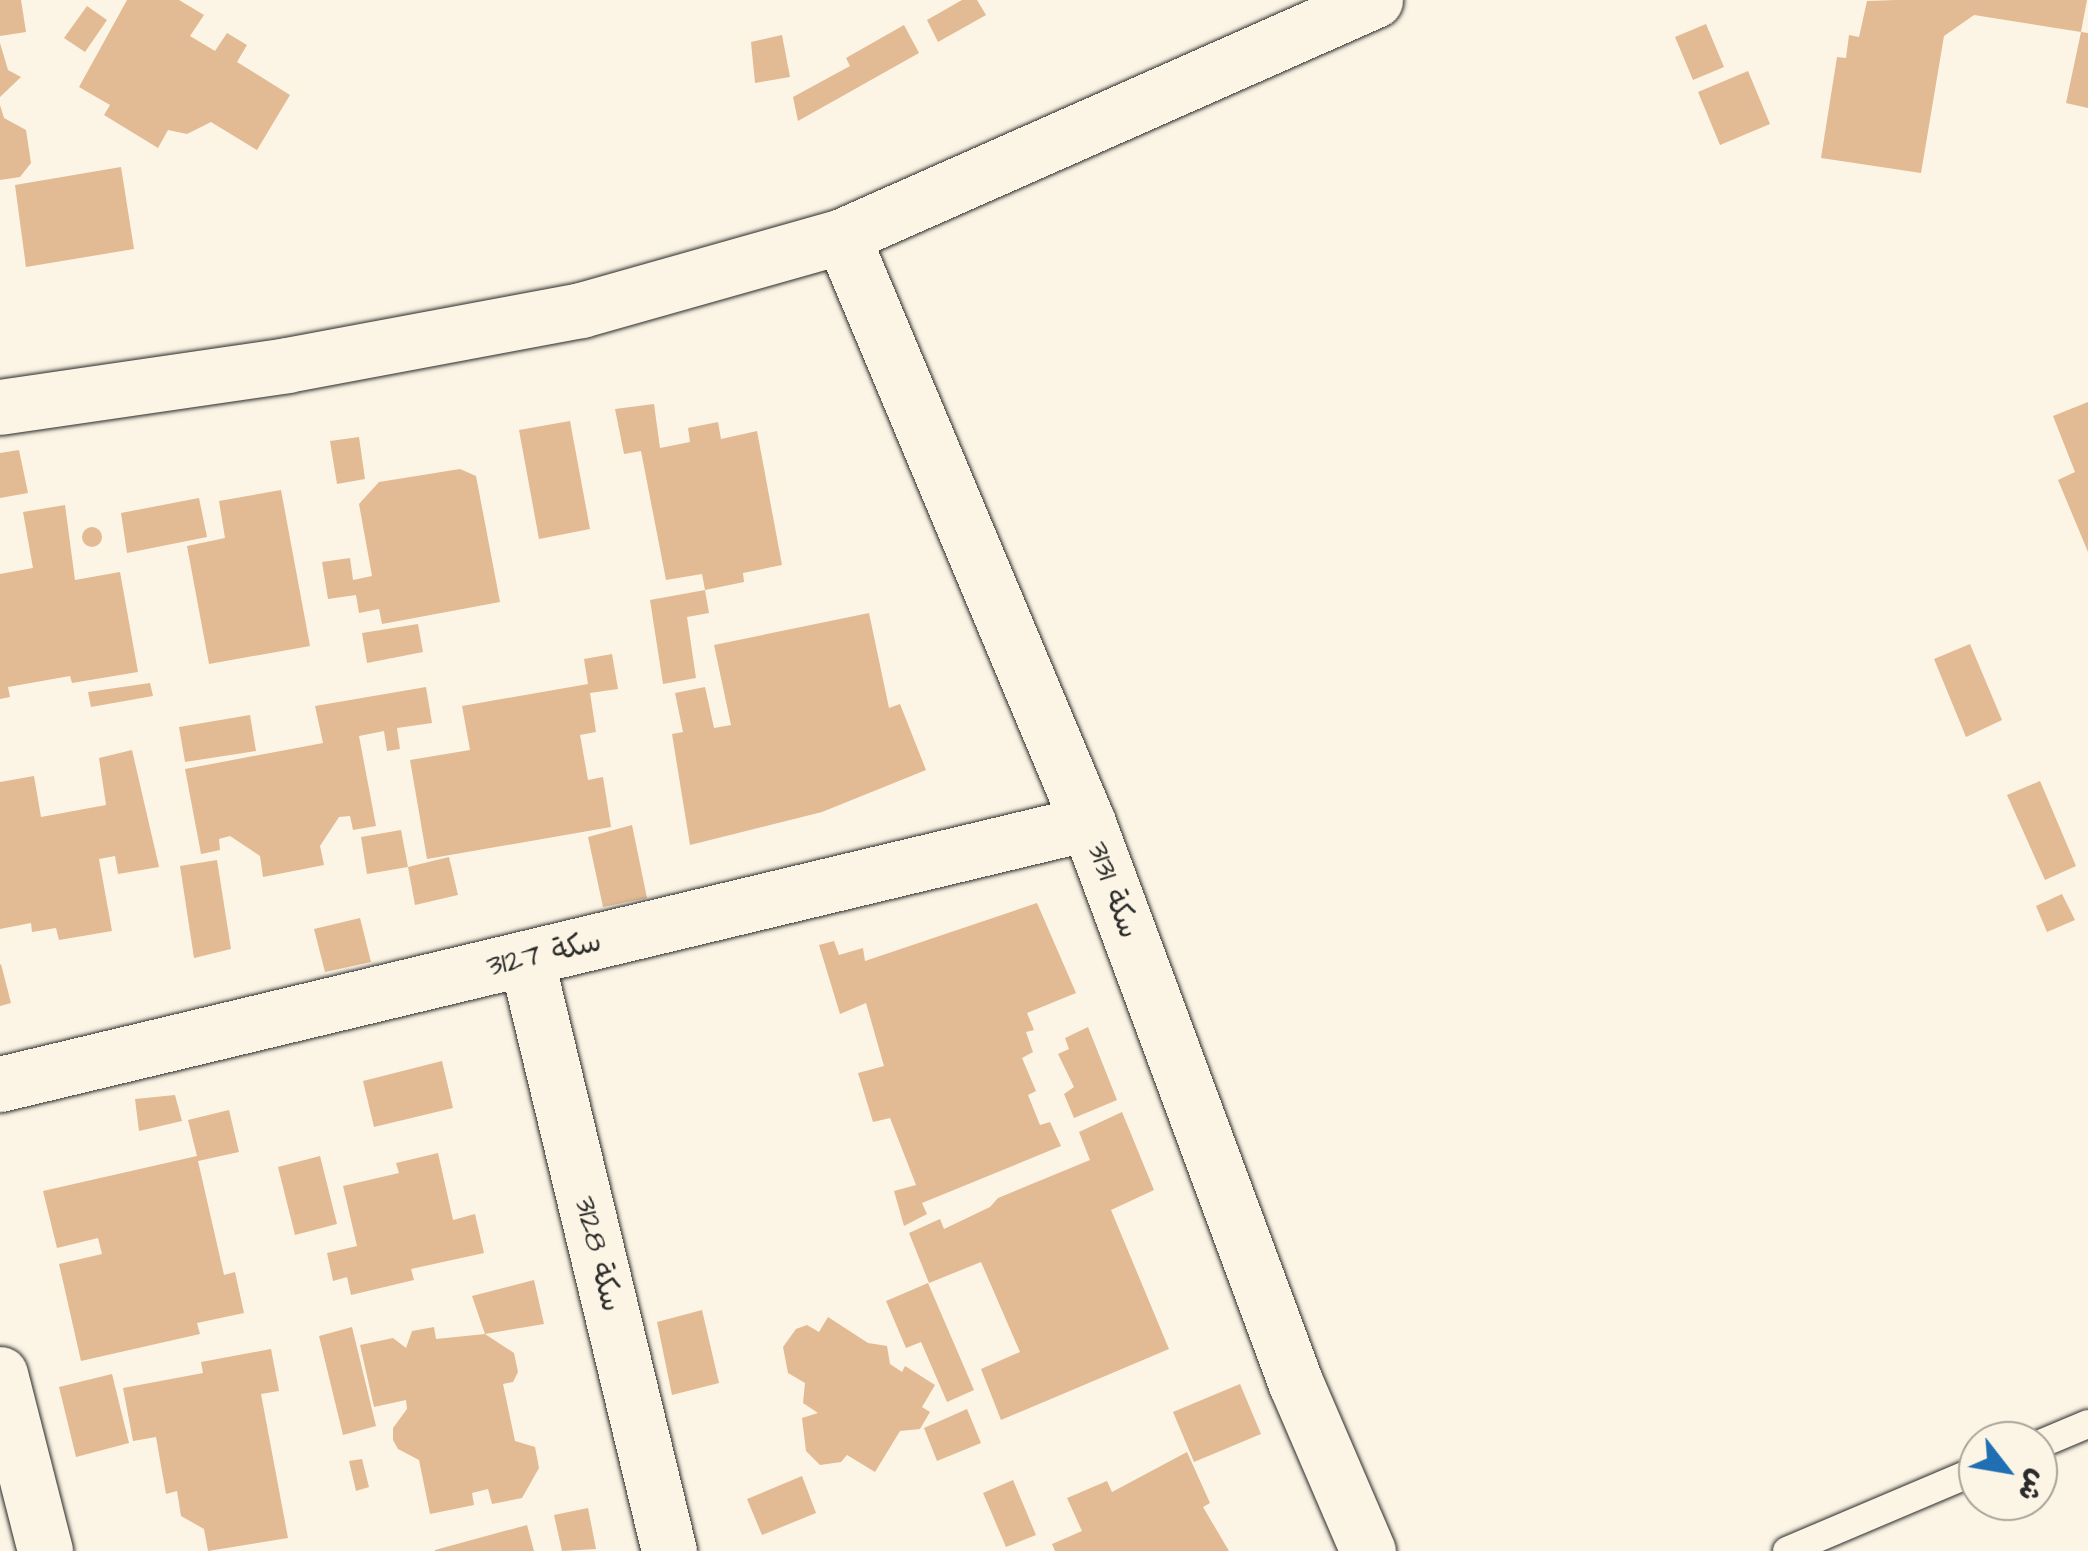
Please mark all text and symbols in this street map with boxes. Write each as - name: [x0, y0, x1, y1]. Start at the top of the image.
- street label: سكة 3131: [1079, 837, 1147, 943]
- street label: سكة 3127: [483, 923, 605, 985]
- street label: سكة 3128: [566, 1193, 630, 1315]
- north arrow: [1958, 1421, 2058, 1521]
- text: ش: [2008, 1462, 2057, 1509]

